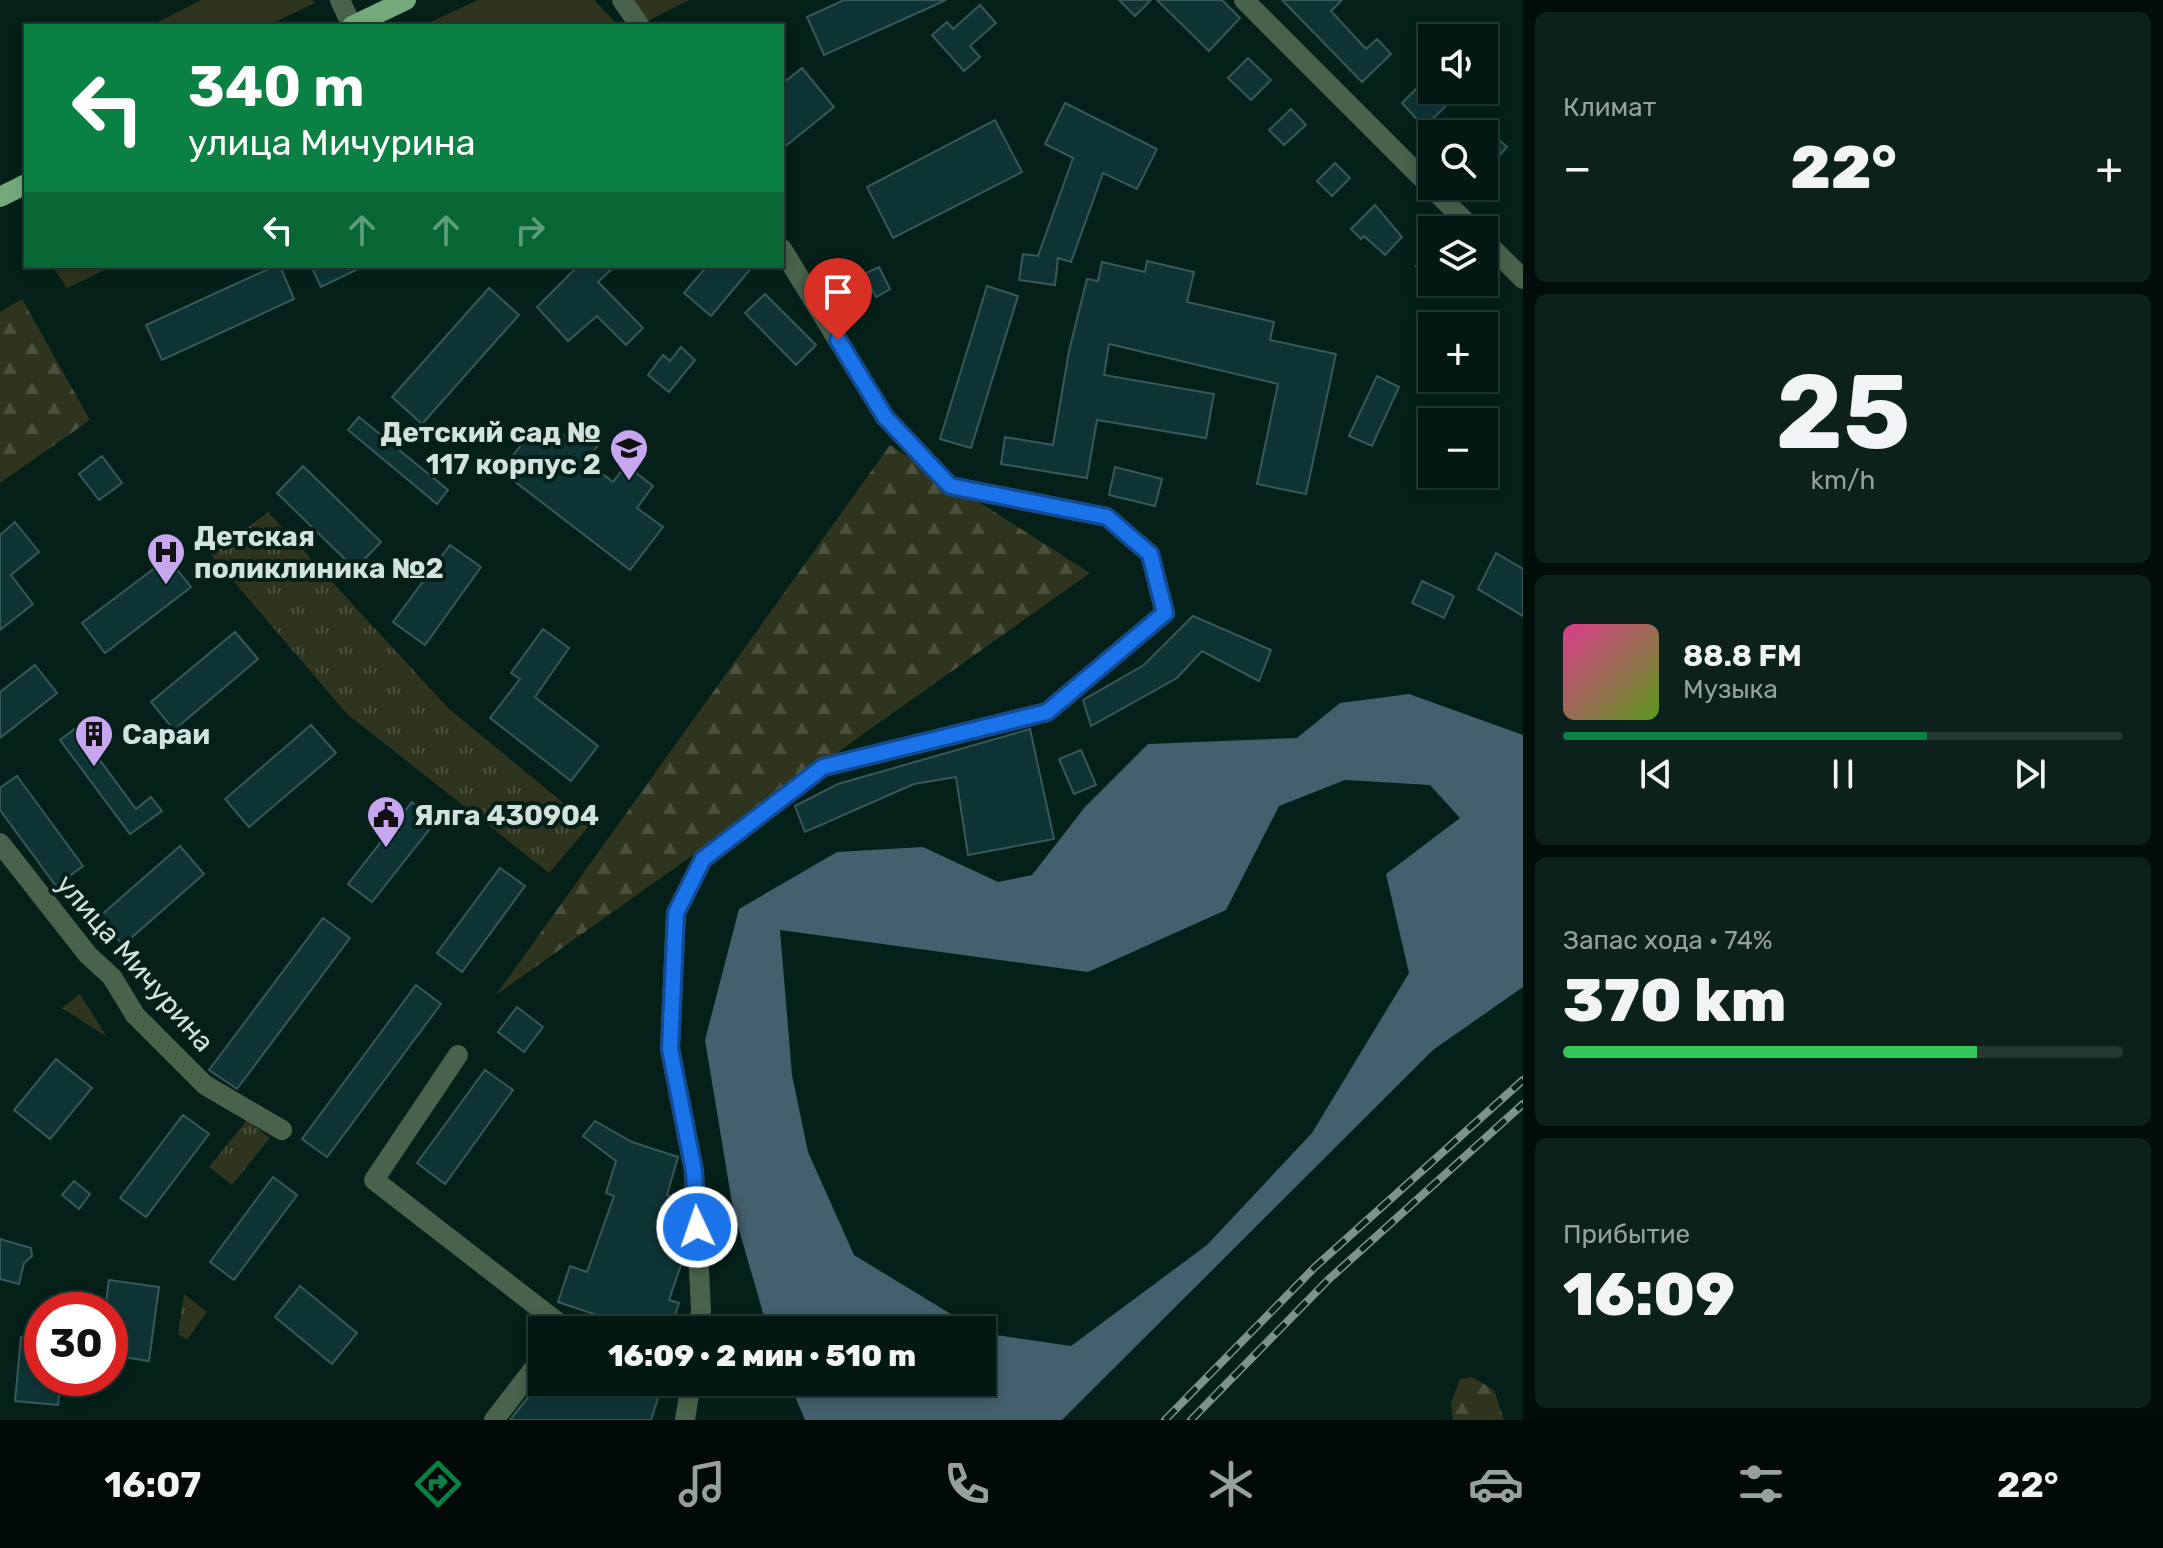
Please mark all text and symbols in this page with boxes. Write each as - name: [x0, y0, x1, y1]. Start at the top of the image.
- map controls: [1418, 24, 1498, 488]
- button: sound: [1418, 24, 1498, 104]
- text: 340 m: [188, 54, 364, 120]
- icon: left: [56, 56, 160, 160]
- text: Климат: [1563, 92, 1656, 123]
- button: search: [1418, 120, 1498, 200]
- text: улица Мичурина: [188, 121, 476, 164]
- text: 22°: [1790, 132, 1897, 203]
- text: −: [1563, 142, 1592, 194]
- text: +: [2096, 142, 2123, 194]
- icon: left: [256, 208, 300, 252]
- icon: ahead: [340, 208, 384, 252]
- icon: ahead: [424, 208, 468, 252]
- icon: right: [508, 208, 552, 252]
- button: layers: [1418, 216, 1498, 296]
- pin: [804, 258, 872, 340]
- icon: arrive: [816, 270, 860, 314]
- button: +: [1418, 312, 1498, 392]
- text: 25: [1776, 351, 1910, 474]
- button: −: [1418, 408, 1498, 488]
- place label: Детский сад № 117 корпус 2: [380, 416, 601, 481]
- school or university icon: Детский сад № 117 корпус 2: [608, 427, 650, 482]
- text: km/h: [1811, 465, 1875, 496]
- place label: Детская поликлиника №2: [194, 520, 444, 585]
- hospital icon: Детская поликлиника №2: [145, 531, 187, 586]
- text: 88.8 FM: [1683, 638, 1802, 674]
- text: Музыка: [1683, 674, 1778, 705]
- building icon: Сараи: [73, 713, 115, 768]
- place label: Сараи: [122, 718, 210, 751]
- icon: previous: [1634, 752, 1678, 796]
- icon: pause: [1821, 752, 1865, 796]
- icon: next: [2008, 752, 2052, 796]
- public building icon: Ялга 430904: [365, 794, 407, 849]
- place label: Ялга 430904: [414, 799, 599, 832]
- street label: улица Мичурина: [49, 868, 221, 1058]
- text: Запас хода · 74%: [1563, 925, 1773, 956]
- text: 370 km: [1563, 965, 1786, 1036]
- position arrow: [655, 1185, 739, 1269]
- text: Прибытие: [1563, 1219, 1690, 1250]
- text: 16:09: [1563, 1259, 1735, 1330]
- speed limit sign: 30: [24, 1292, 128, 1396]
- text: 16:09 · 2 мин · 510 m: [608, 1338, 916, 1374]
- icon: directions: [410, 1456, 466, 1512]
- icon: music: [674, 1456, 730, 1512]
- icon: phone: [939, 1456, 995, 1512]
- icon: climate: [1203, 1456, 1259, 1512]
- icon: car: [1468, 1456, 1524, 1512]
- icon: filters: [1733, 1456, 1789, 1512]
- text: 16:07: [104, 1463, 201, 1506]
- text: 22°: [1997, 1463, 2059, 1506]

